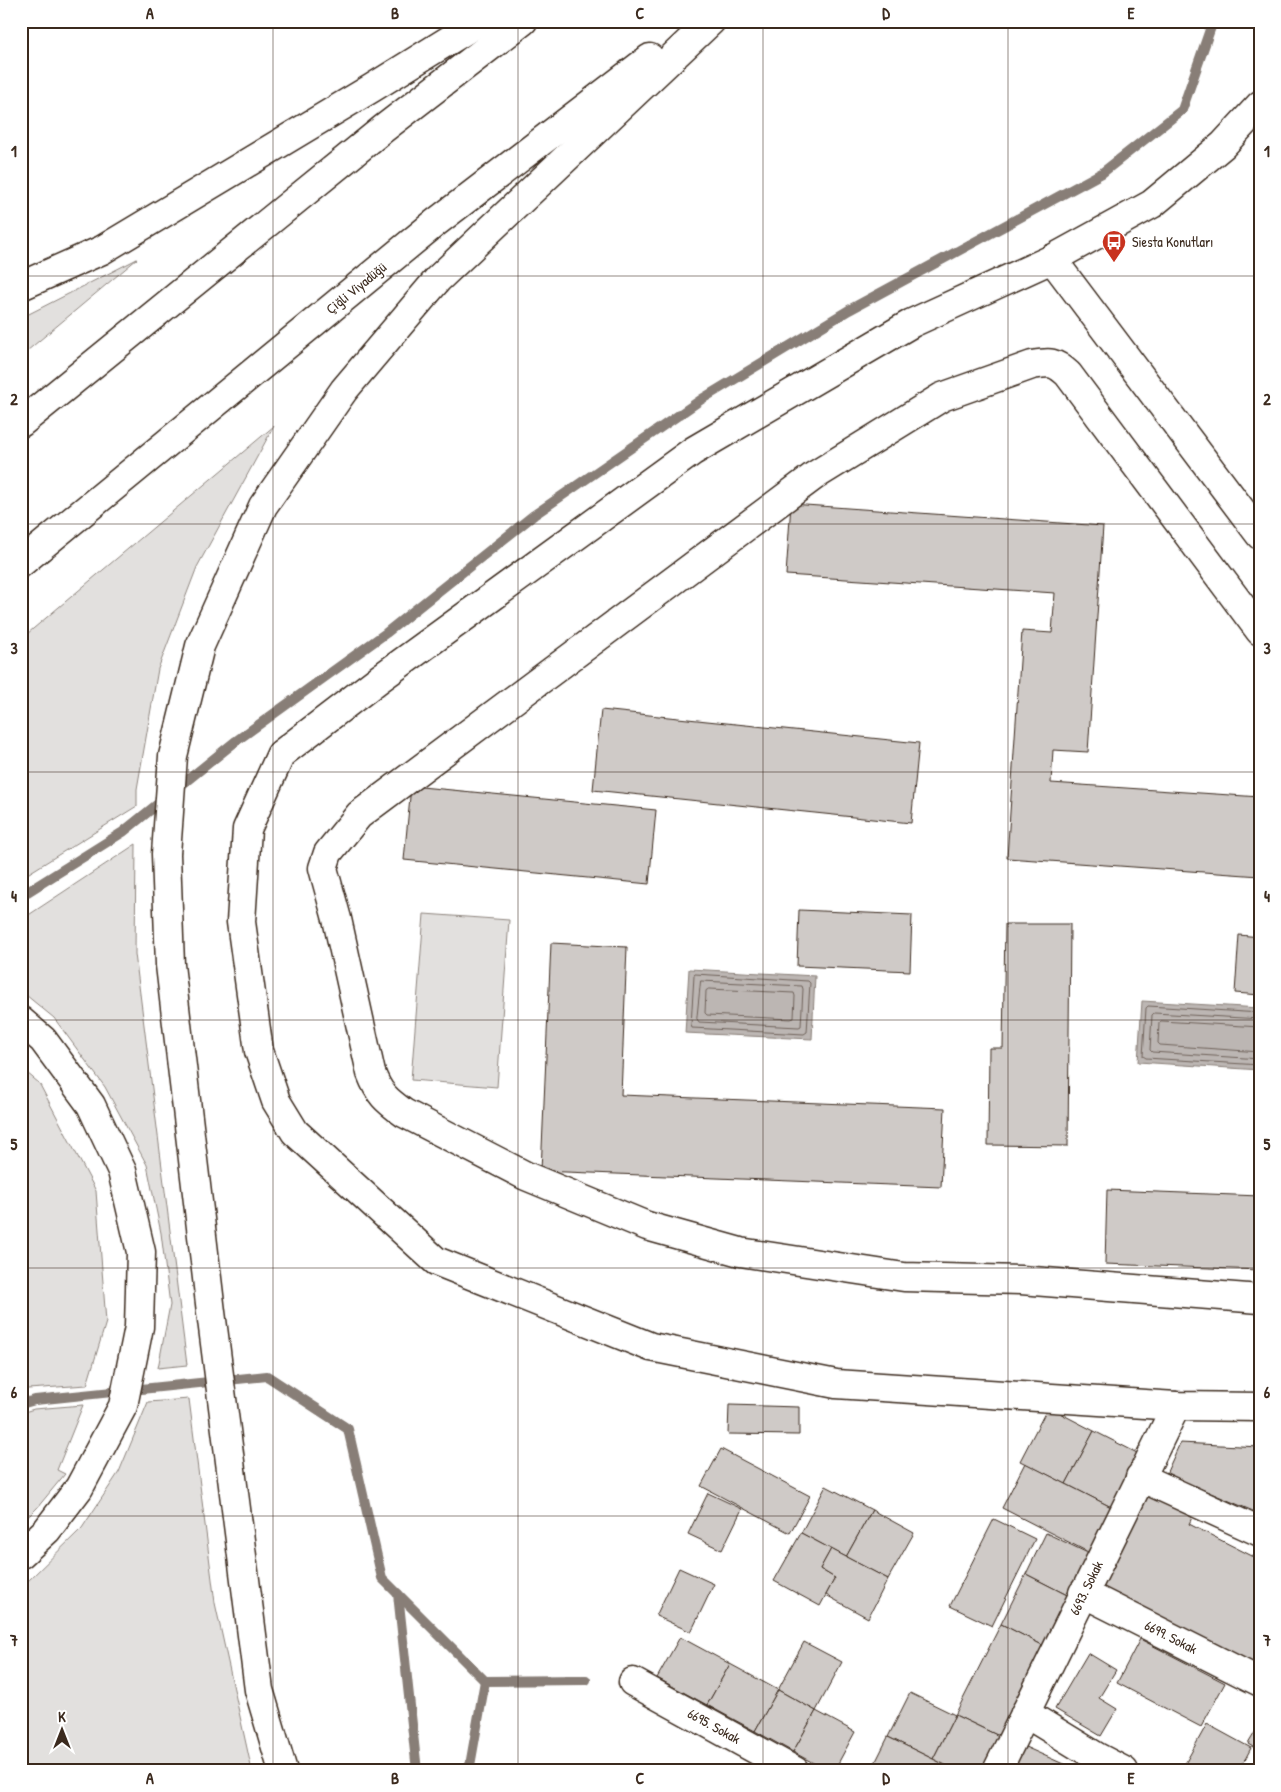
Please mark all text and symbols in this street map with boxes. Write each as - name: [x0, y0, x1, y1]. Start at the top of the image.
- text: A: [146, 2, 154, 24]
- text: B: [391, 2, 399, 24]
- text: C: [636, 2, 645, 24]
- text: D: [882, 2, 890, 24]
- text: E: [1127, 2, 1135, 24]
- text: 1: [11, 140, 17, 162]
- text: 1: [1264, 140, 1270, 162]
- bus stop icon: Siesta Konutları: [1101, 229, 1127, 263]
- place label: Siesta Konutları: [1132, 232, 1214, 251]
- street label: Çiğli Viyadüğü: [322, 257, 391, 319]
- text: 2: [10, 388, 18, 410]
- text: 2: [1263, 388, 1271, 410]
- text: 3: [10, 637, 18, 659]
- text: 3: [1263, 637, 1271, 659]
- text: 4: [11, 885, 17, 907]
- text: 4: [1264, 885, 1270, 907]
- text: 5: [11, 1133, 18, 1155]
- text: 5: [1264, 1133, 1271, 1155]
- text: 6: [11, 1381, 18, 1403]
- text: 6: [1264, 1381, 1271, 1403]
- street label: 6693. Sokak: [1064, 1557, 1107, 1618]
- street label: 6699. Sokak: [1142, 1615, 1201, 1658]
- text: 7: [9, 1629, 18, 1651]
- text: 7: [1262, 1629, 1271, 1651]
- street label: 6695. Sokak: [684, 1703, 744, 1748]
- north arrow: [38, 1704, 88, 1754]
- text: K: [58, 1707, 66, 1726]
- text: A: [146, 1767, 154, 1789]
- text: B: [391, 1767, 399, 1789]
- text: C: [636, 1767, 645, 1789]
- text: D: [882, 1767, 890, 1789]
- text: E: [1127, 1767, 1135, 1789]

